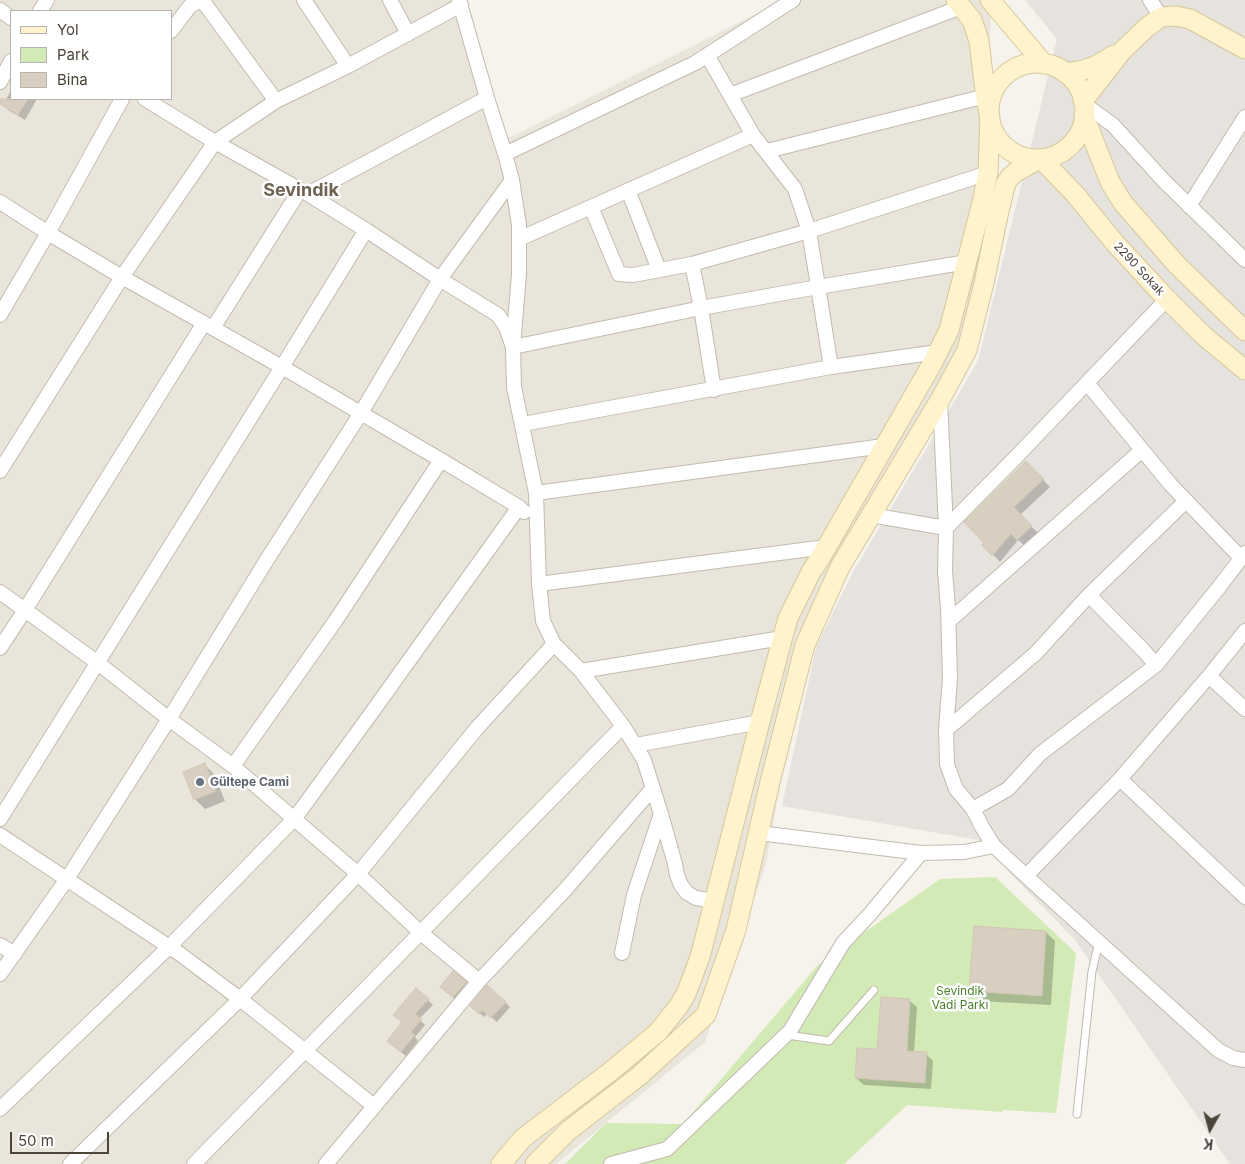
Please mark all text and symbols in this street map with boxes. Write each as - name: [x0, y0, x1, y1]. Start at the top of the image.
- legend: [10, 10, 172, 100]
- text: Yol: [57, 20, 79, 39]
- text: Park: [57, 45, 89, 64]
- text: Bina: [57, 70, 88, 89]
- district label: Sevindik: [263, 180, 339, 202]
- street label: 2290 Sokak: [1111, 239, 1167, 299]
- place label: Gültepe Cami: [210, 775, 289, 789]
- marker: Gültepe Cami: [194, 776, 206, 788]
- park label: Sevindik Vadi Parkı: [932, 984, 988, 1012]
- north arrow: [1185, 1104, 1235, 1154]
- scale bar: [12, 1122, 111, 1154]
- text: 50 m: [18, 1131, 54, 1150]
- text: K: [1202, 1135, 1214, 1153]

